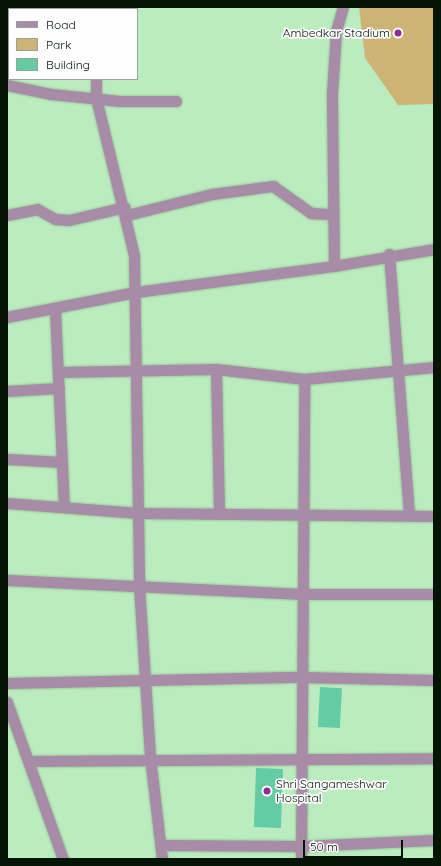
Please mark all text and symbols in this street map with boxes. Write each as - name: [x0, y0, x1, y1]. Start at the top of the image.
- legend: [8, 8, 138, 80]
- text: Road: [46, 17, 76, 32]
- place label: Ambedkar Stadium: [283, 26, 390, 40]
- marker: Ambedkar Stadium: [393, 28, 403, 38]
- text: Park: [46, 37, 71, 52]
- text: Building: [46, 57, 90, 72]
- place label: Shri Sangameshwar Hospital: [276, 777, 387, 805]
- marker: Shri Sangameshwar Hospital: [261, 785, 273, 797]
- scale bar: [305, 832, 405, 858]
- text: 50 m: [310, 839, 338, 854]

